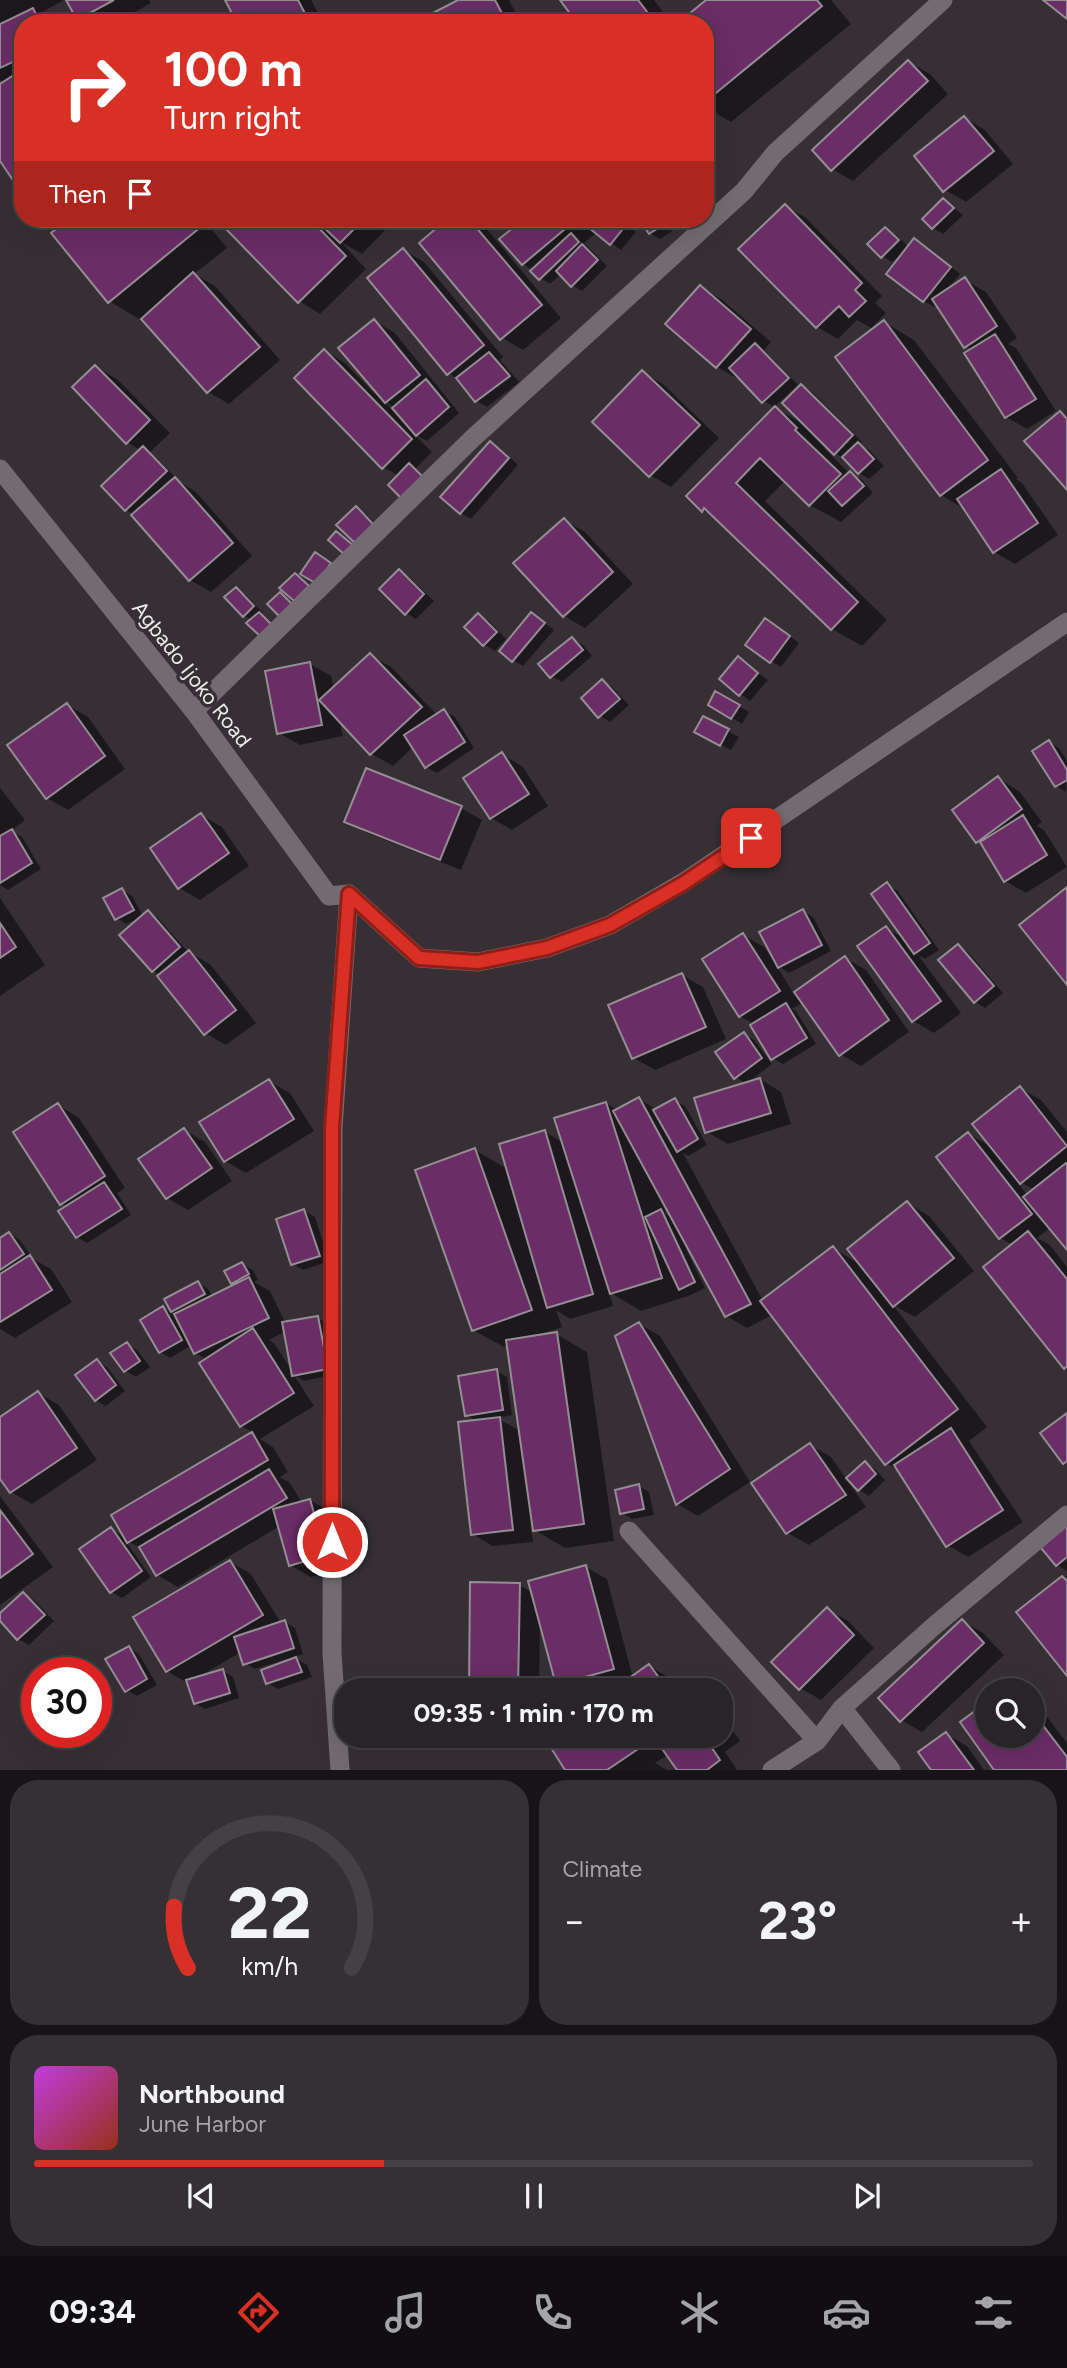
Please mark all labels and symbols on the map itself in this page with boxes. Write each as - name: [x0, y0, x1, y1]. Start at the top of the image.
- street label: Agbado Ijoko Road: [127, 596, 257, 752]
- pin: [721, 808, 781, 868]
- position arrow: [295, 1505, 369, 1579]
- speed limit sign: 30: [21, 1657, 112, 1748]

